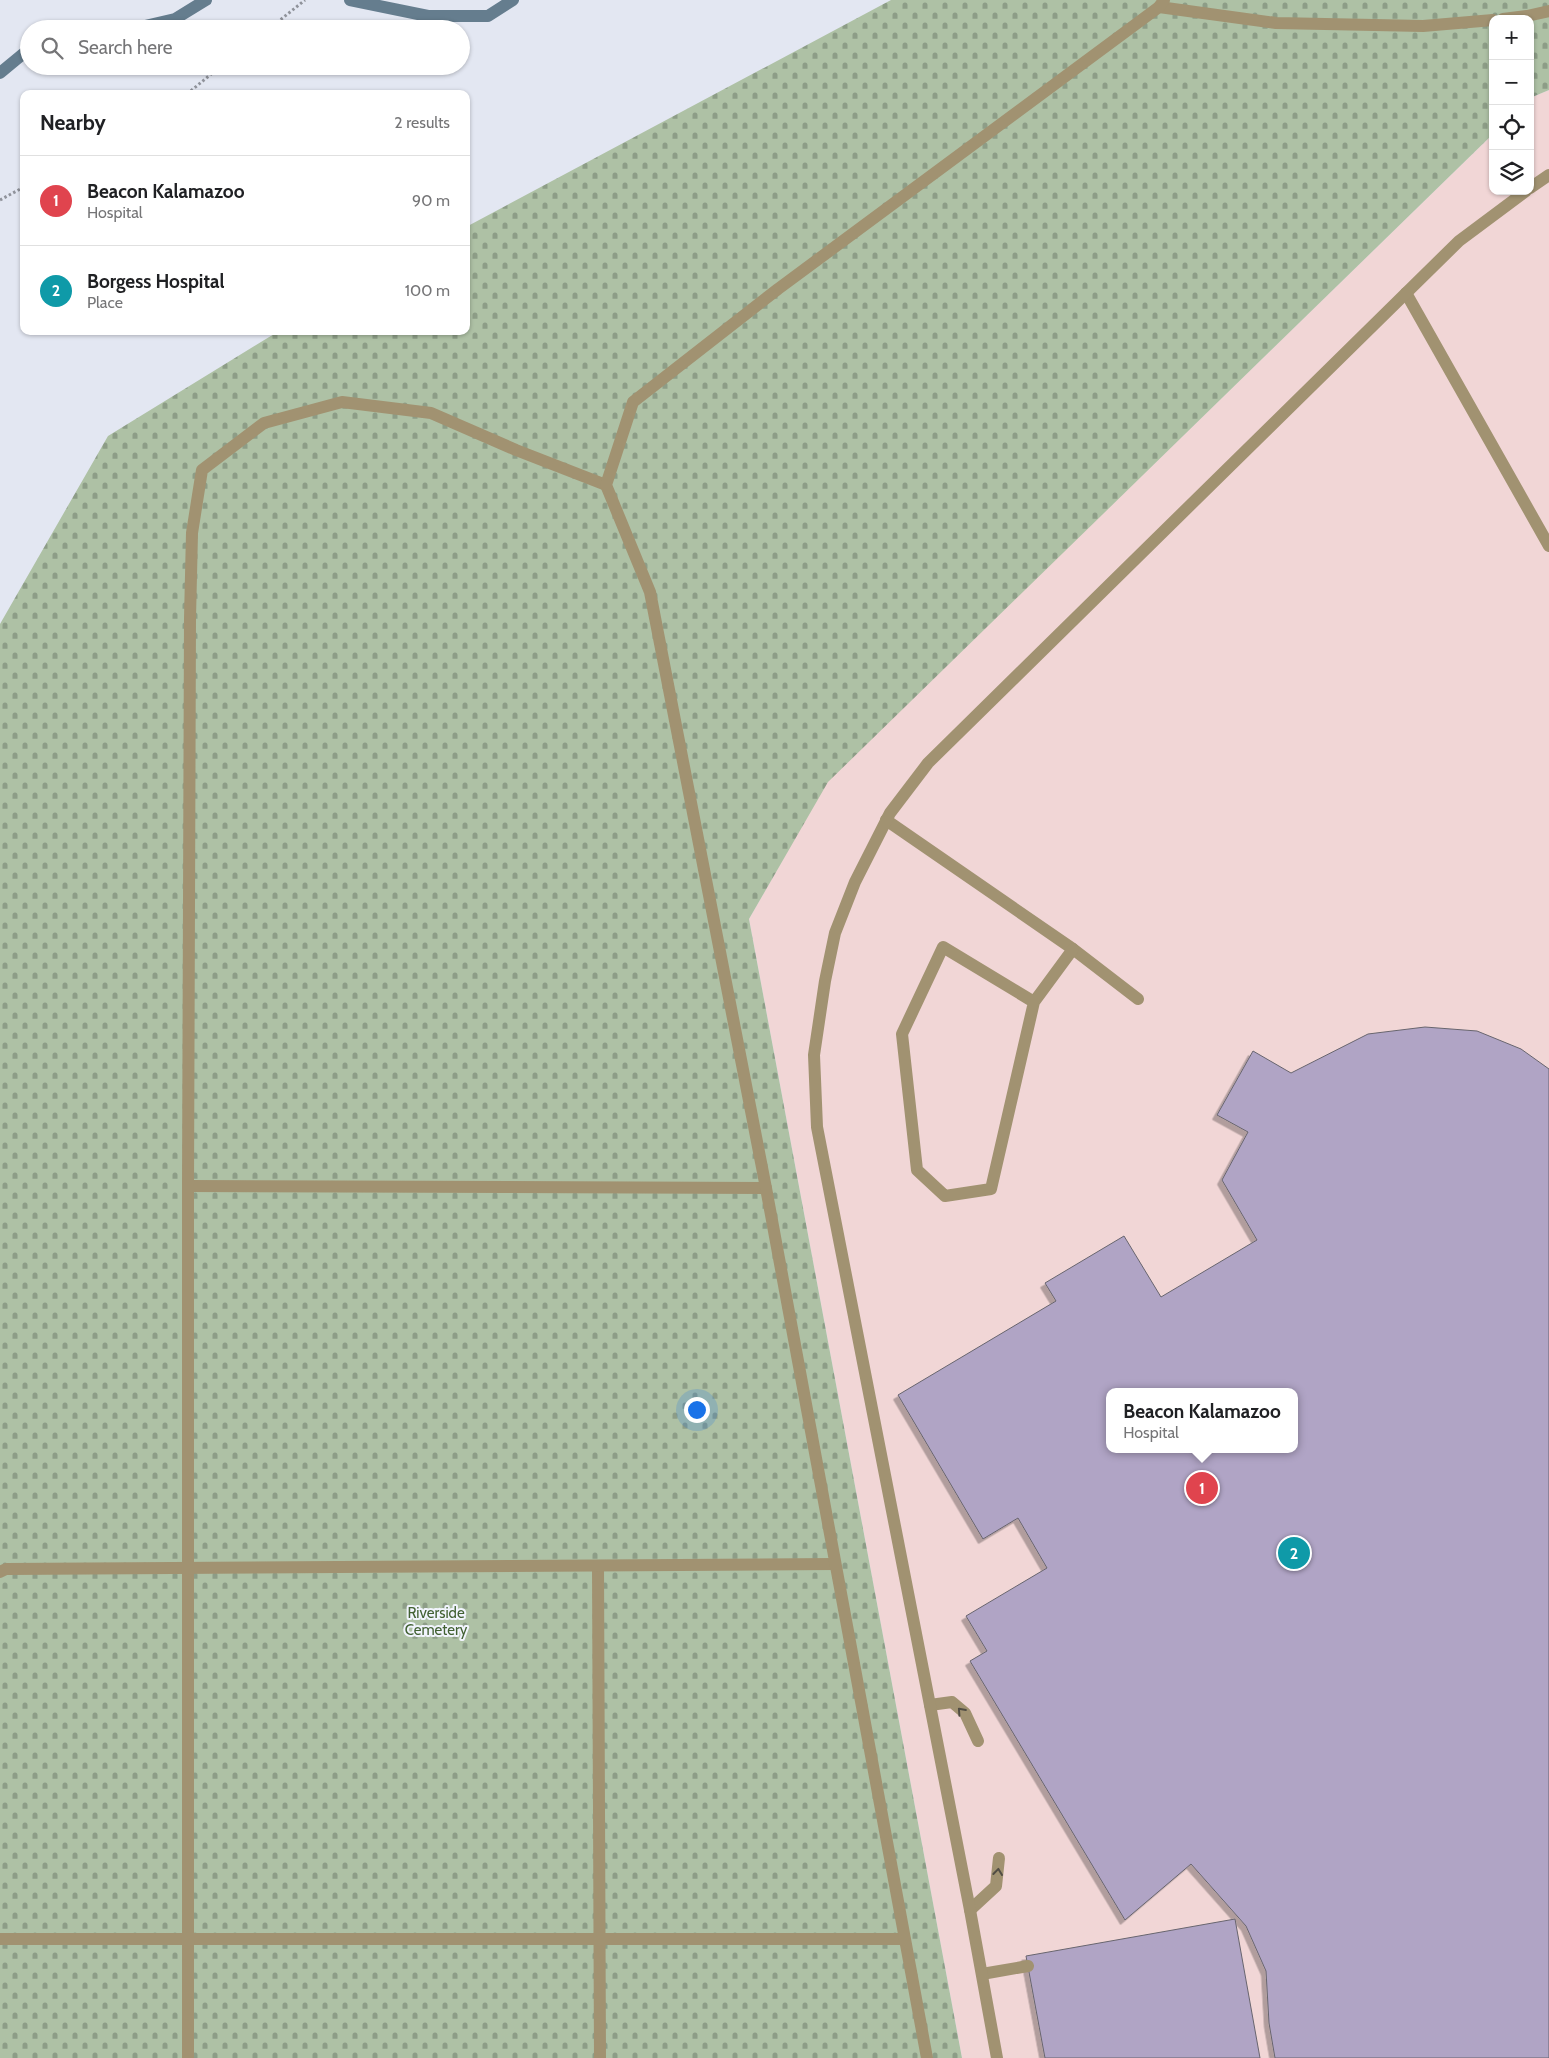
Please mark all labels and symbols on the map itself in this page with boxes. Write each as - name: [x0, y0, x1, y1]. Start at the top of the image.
- your location: [684, 1397, 710, 1423]
- pin: 1: [1186, 1469, 1218, 1507]
- pin: 2: [1278, 1534, 1310, 1572]
- park label: Riverside Cemetery: [405, 1604, 468, 1639]
- one-way arrow: [958, 1708, 967, 1717]
- one-way arrow: [992, 1868, 1003, 1876]

